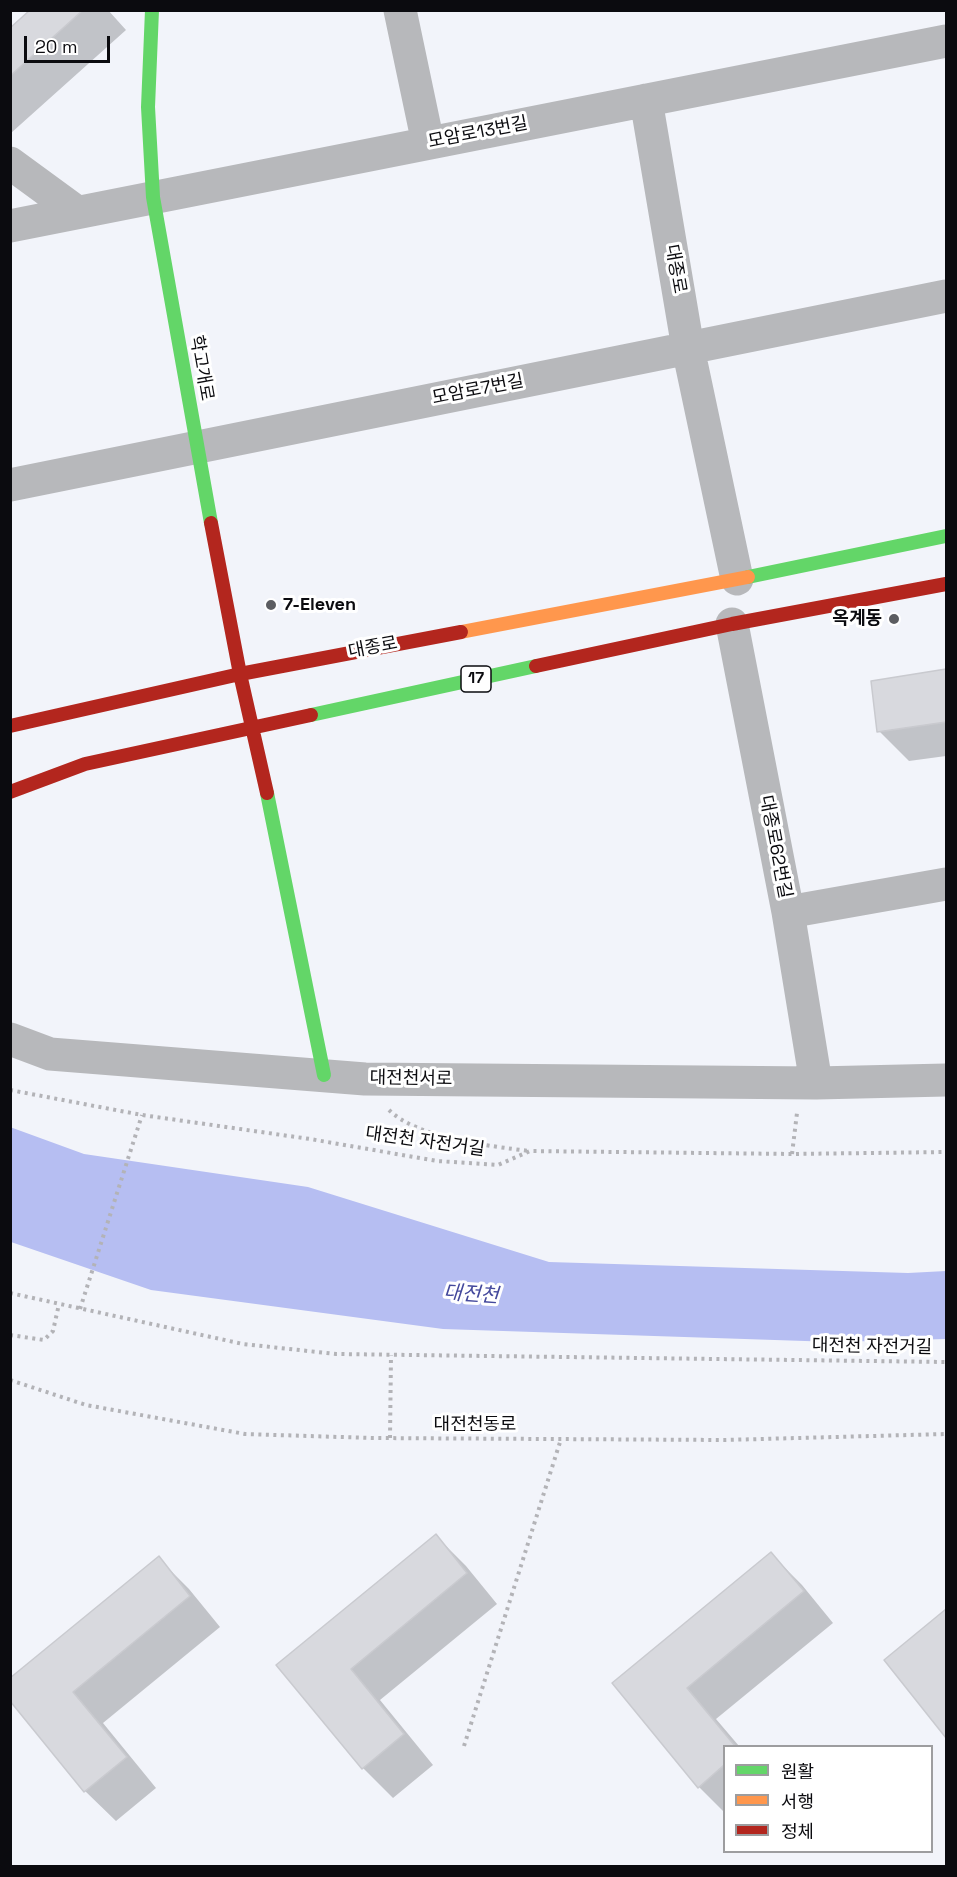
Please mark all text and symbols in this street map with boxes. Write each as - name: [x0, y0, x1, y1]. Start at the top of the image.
- scale bar: [27, 24, 112, 62]
- text: 20 m: [35, 35, 78, 58]
- street label: 모암로13번길: [426, 113, 530, 153]
- street label: 대종로: [660, 243, 690, 295]
- street label: 학고개로: [185, 334, 217, 402]
- street label: 모암로7번길: [430, 371, 526, 409]
- place label: 7-Eleven: [283, 594, 356, 616]
- marker: 7-Eleven: [264, 598, 278, 612]
- place label: 옥계동: [832, 608, 882, 630]
- marker: 옥계동: [887, 612, 901, 626]
- street label: 대종로: [347, 633, 399, 663]
- road number: 17: [461, 666, 491, 692]
- street label: 대종로62번길: [754, 794, 796, 900]
- street label: 대전천서로: [369, 1067, 453, 1091]
- street label: 대전천 자전거길: [364, 1123, 486, 1161]
- water label: 대전천: [443, 1281, 499, 1309]
- street label: 대전천 자전거길: [812, 1335, 932, 1359]
- street label: 대전천동로: [434, 1414, 516, 1436]
- legend: [723, 1745, 933, 1853]
- text: 원활: [781, 1760, 814, 1783]
- text: 서행: [781, 1790, 814, 1813]
- text: 정체: [781, 1820, 814, 1843]

